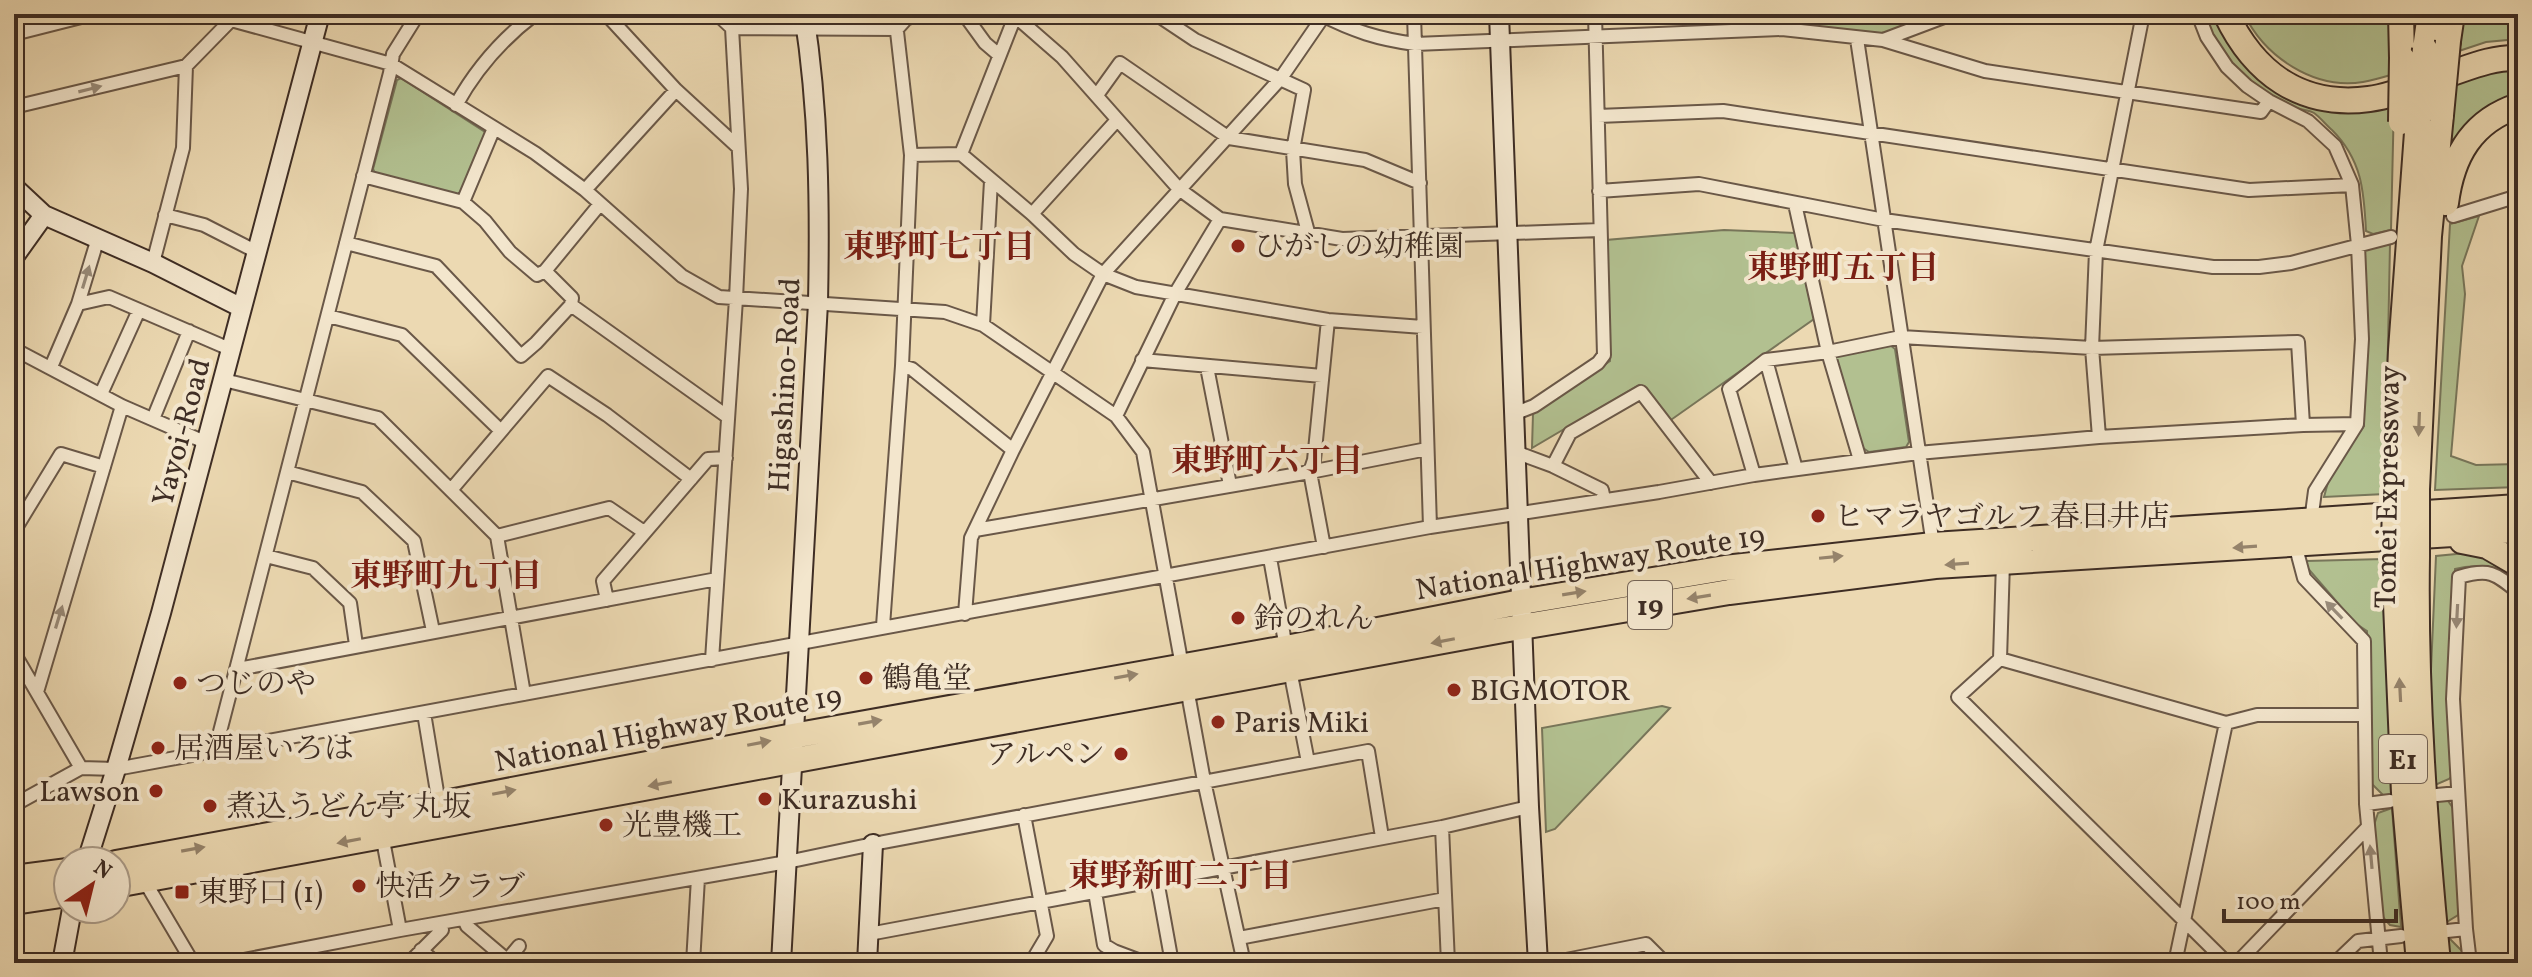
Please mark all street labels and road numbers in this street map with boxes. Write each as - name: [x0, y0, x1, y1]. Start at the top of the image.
- street label: Higashino-Road: [759, 277, 813, 494]
- street label: Yayoi-Road: [143, 354, 223, 511]
- street label: Tomei Expressway: [2366, 365, 2412, 609]
- street label: National Highway Route 19: [1413, 517, 1767, 607]
- road number: 19: [1628, 581, 1672, 629]
- street label: National Highway Route 19: [491, 676, 846, 784]
- road number: E1: [2379, 735, 2427, 783]

